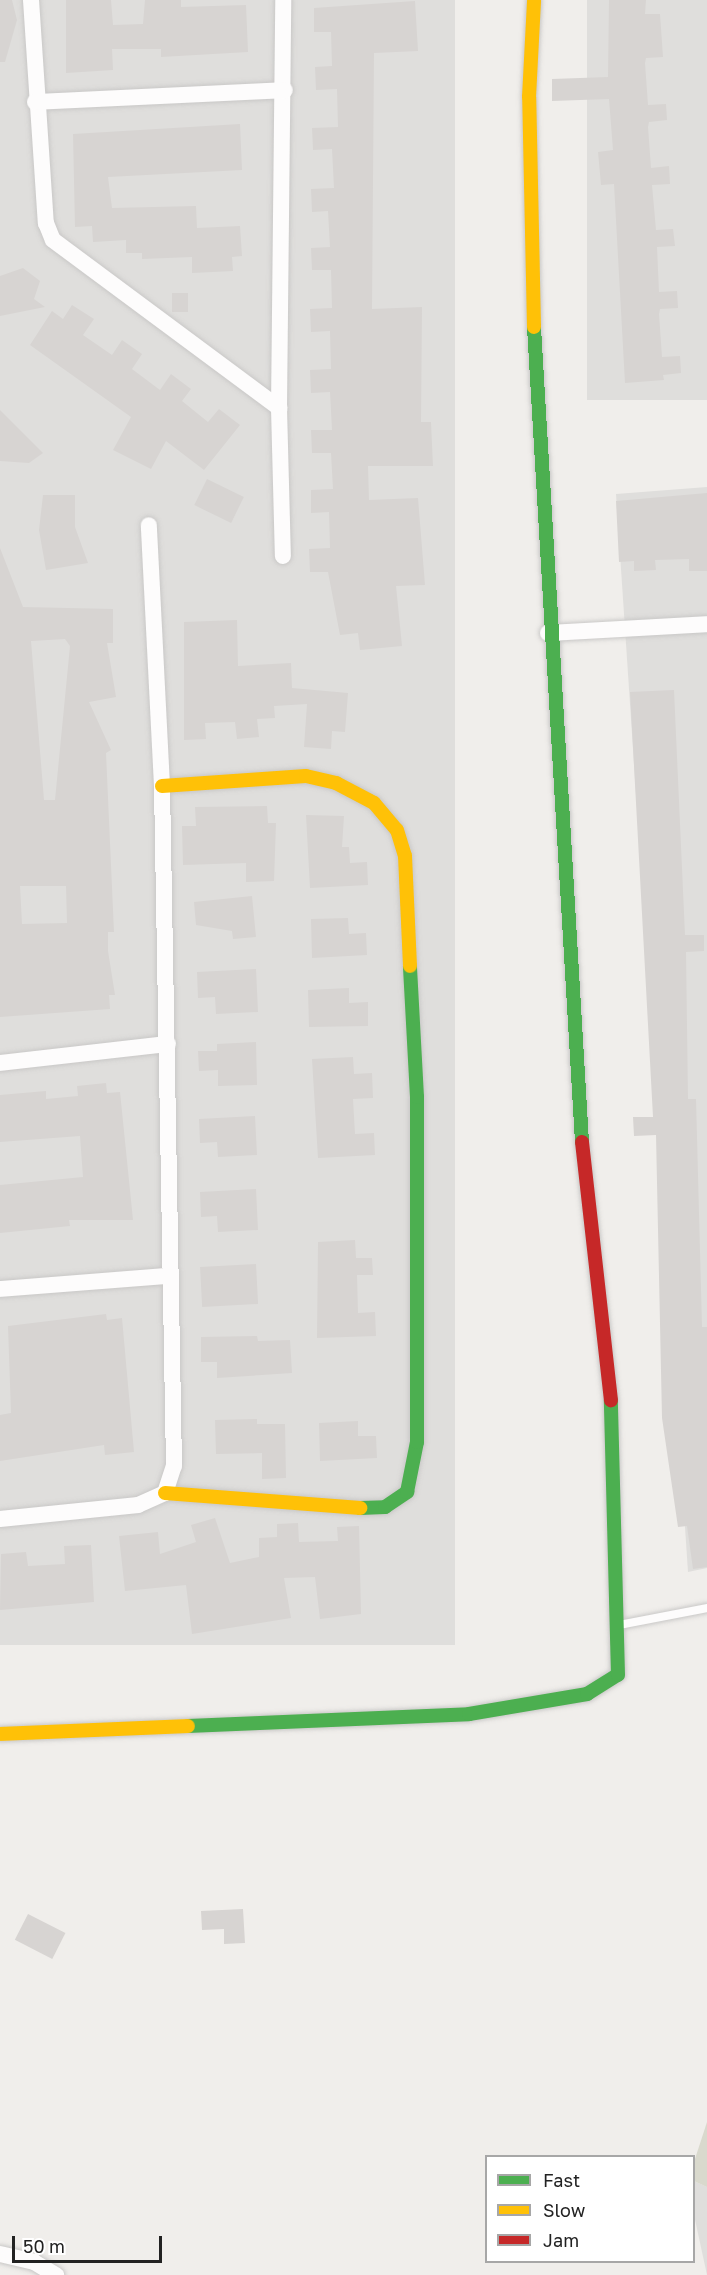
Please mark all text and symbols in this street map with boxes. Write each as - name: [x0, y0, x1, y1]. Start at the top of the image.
- legend: [485, 2155, 695, 2263]
- text: Fast: [543, 2169, 580, 2191]
- text: Slow: [543, 2199, 585, 2221]
- scale bar: [15, 2224, 165, 2262]
- text: Jam: [543, 2229, 579, 2251]
- text: 50 m: [23, 2235, 65, 2257]

